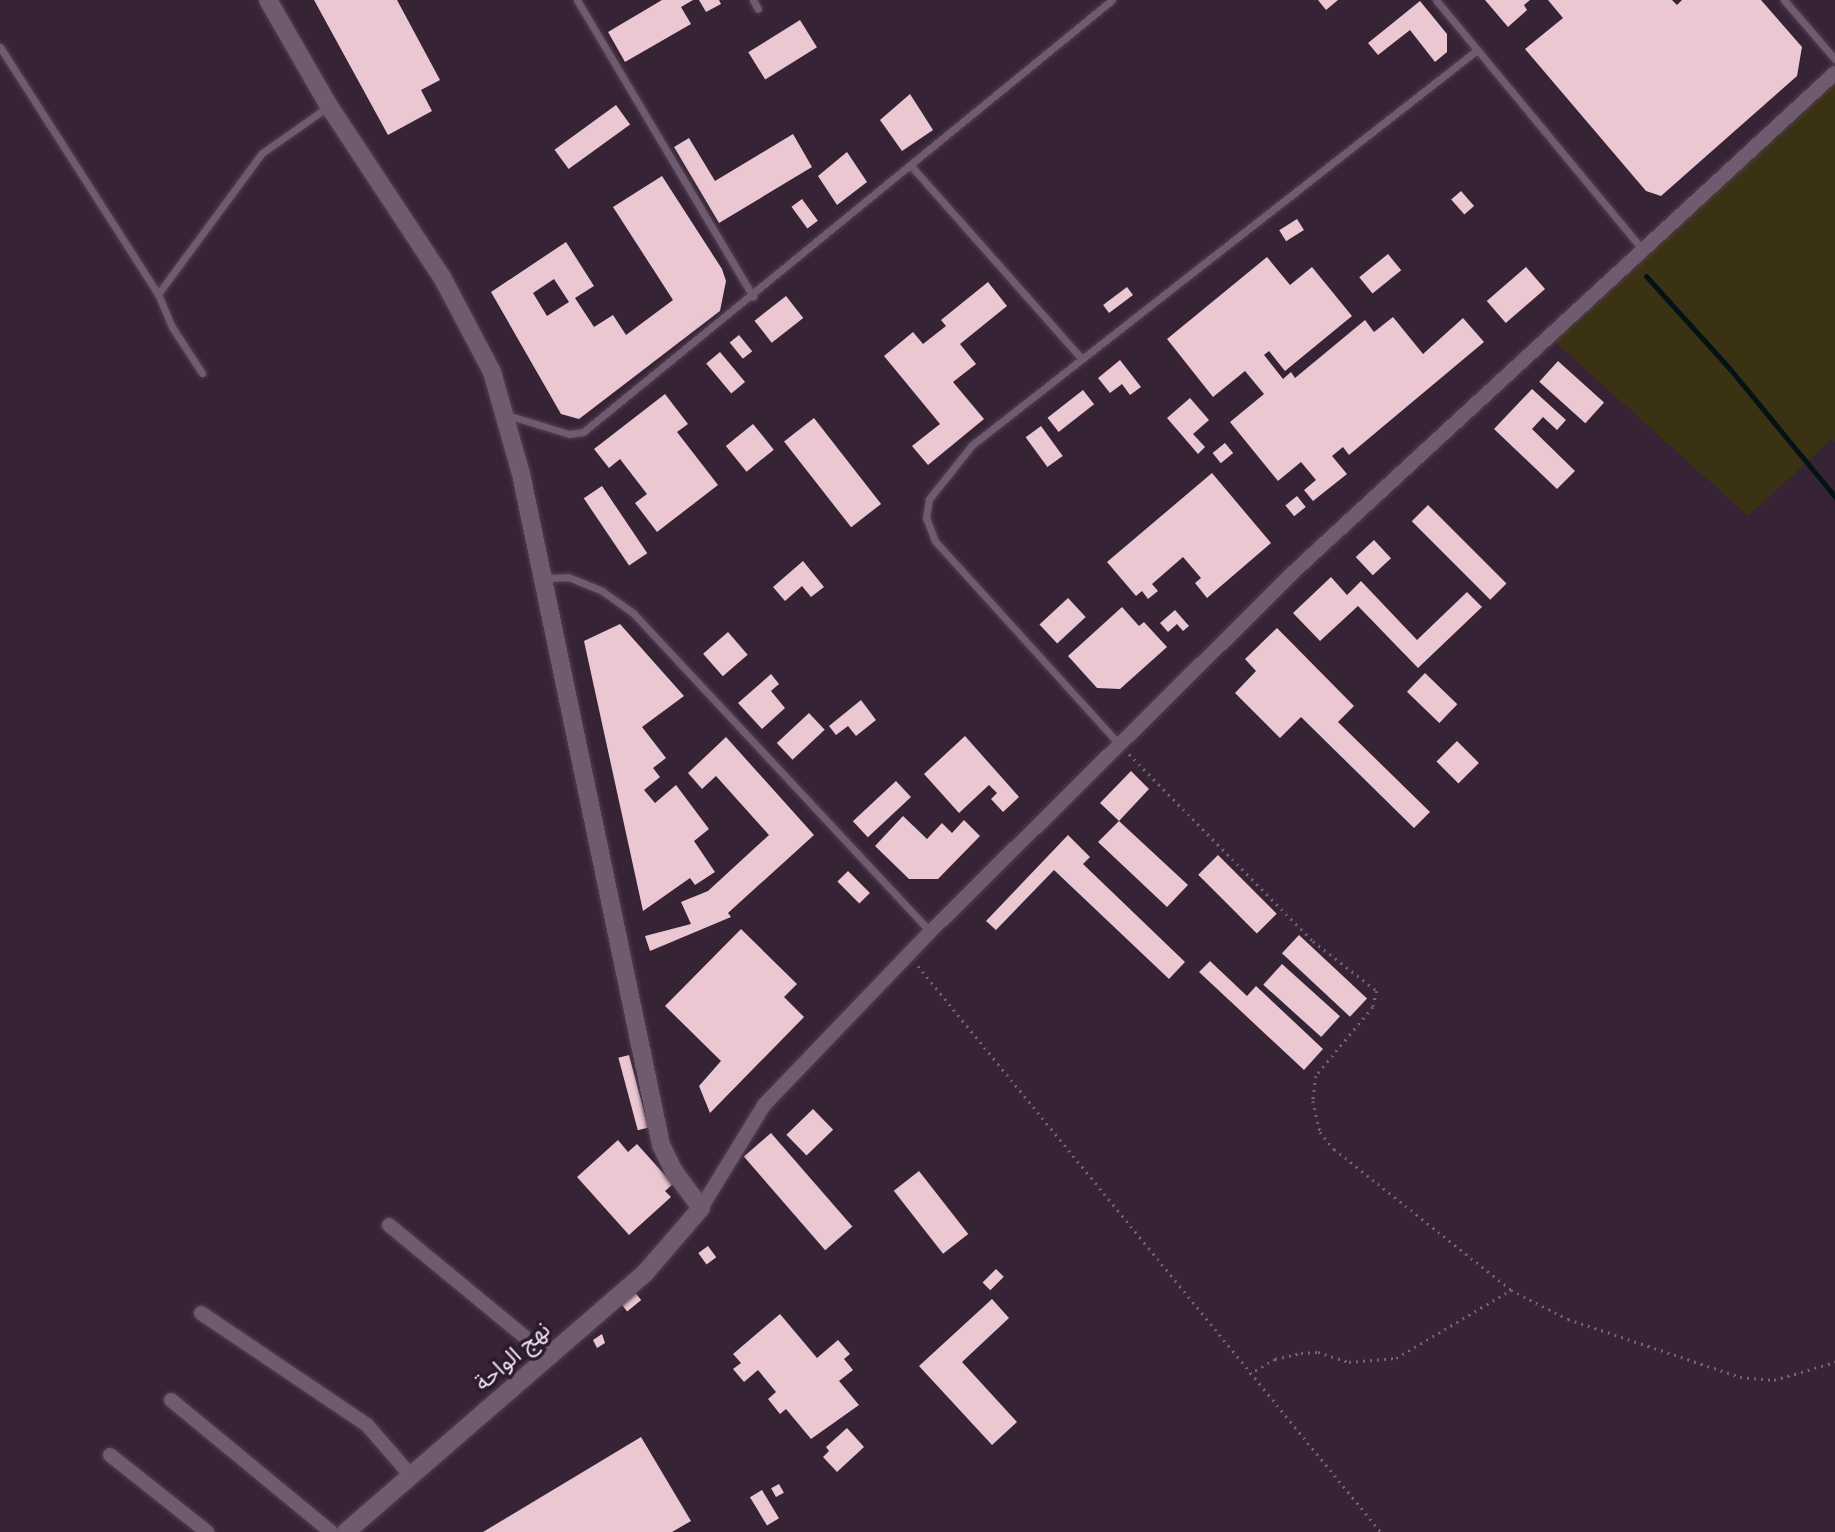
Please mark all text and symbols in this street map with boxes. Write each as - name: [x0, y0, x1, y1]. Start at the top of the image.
- street label: نهج الواحة: [469, 1316, 555, 1396]

